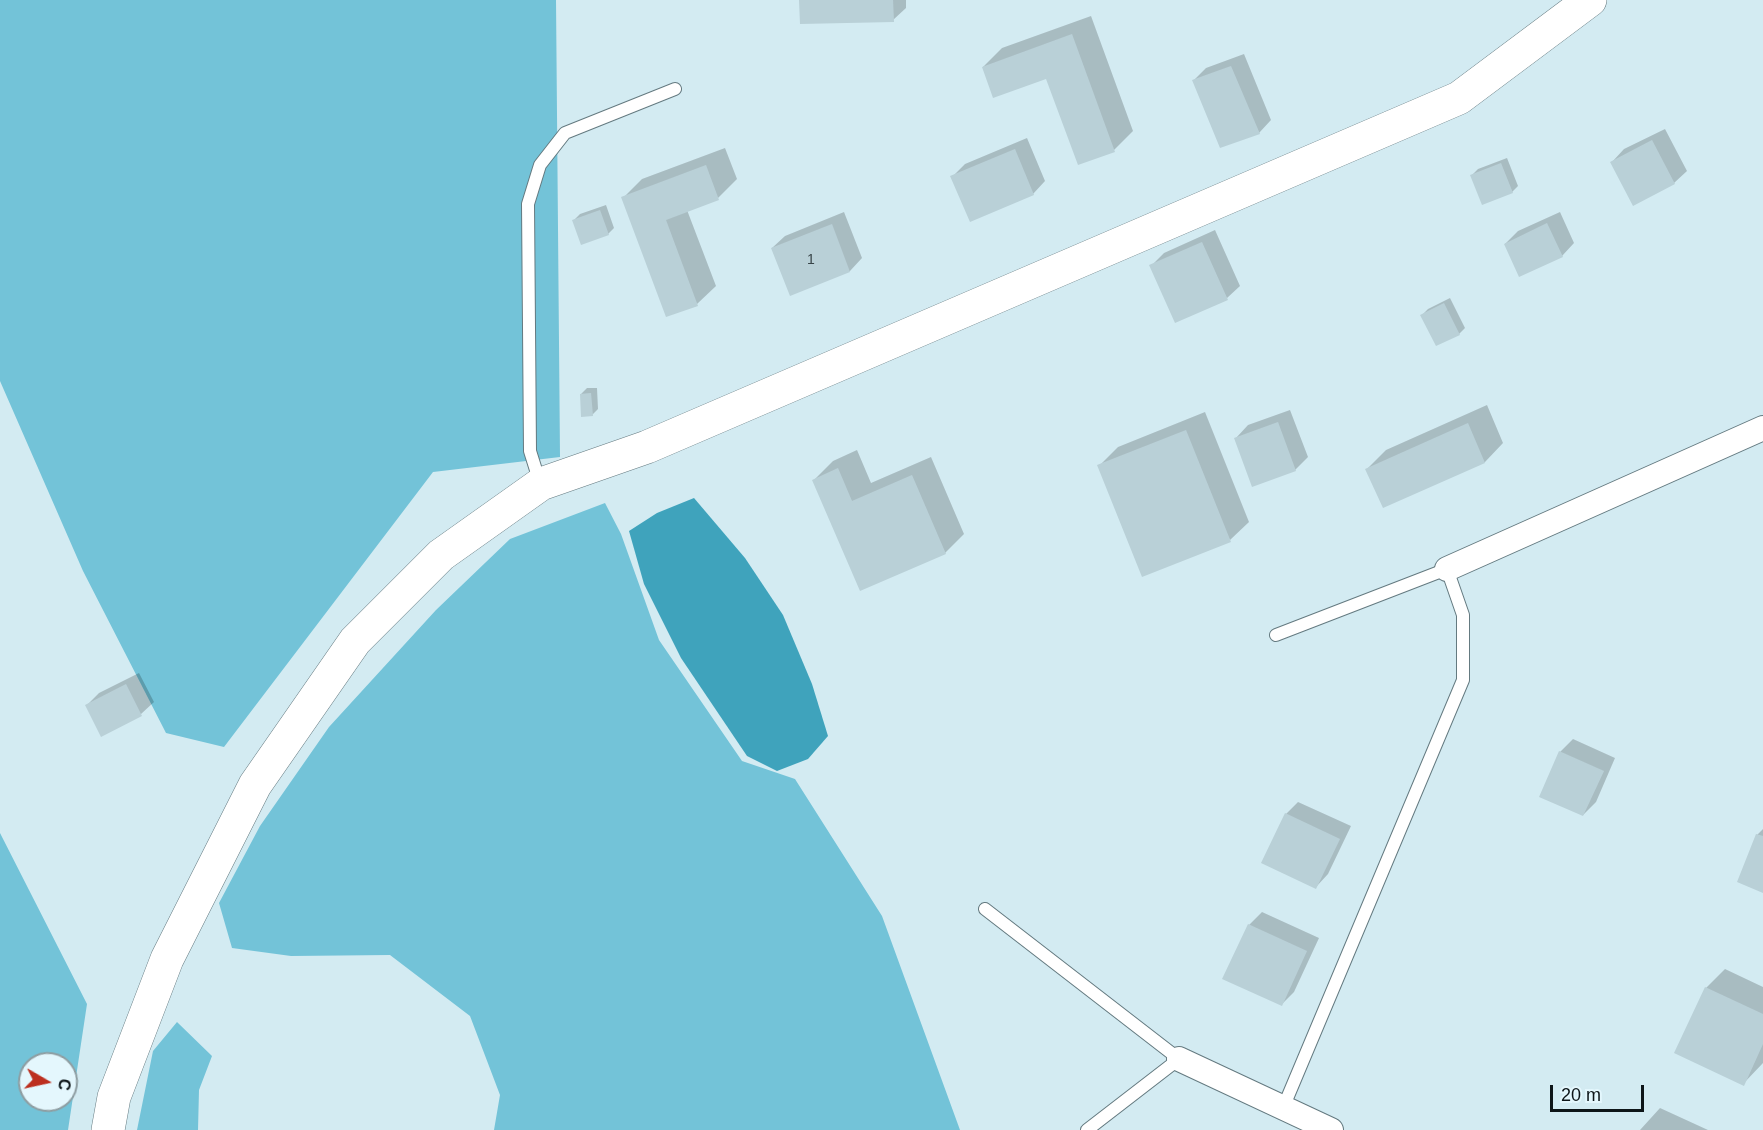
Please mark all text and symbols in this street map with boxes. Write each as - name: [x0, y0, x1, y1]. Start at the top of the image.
- house number: 1: [807, 252, 815, 268]
- north arrow: [18, 1052, 78, 1112]
- scale bar: [1553, 1073, 1648, 1111]
- text: С: [55, 1078, 74, 1092]
- text: 20 m: [1561, 1085, 1601, 1105]

